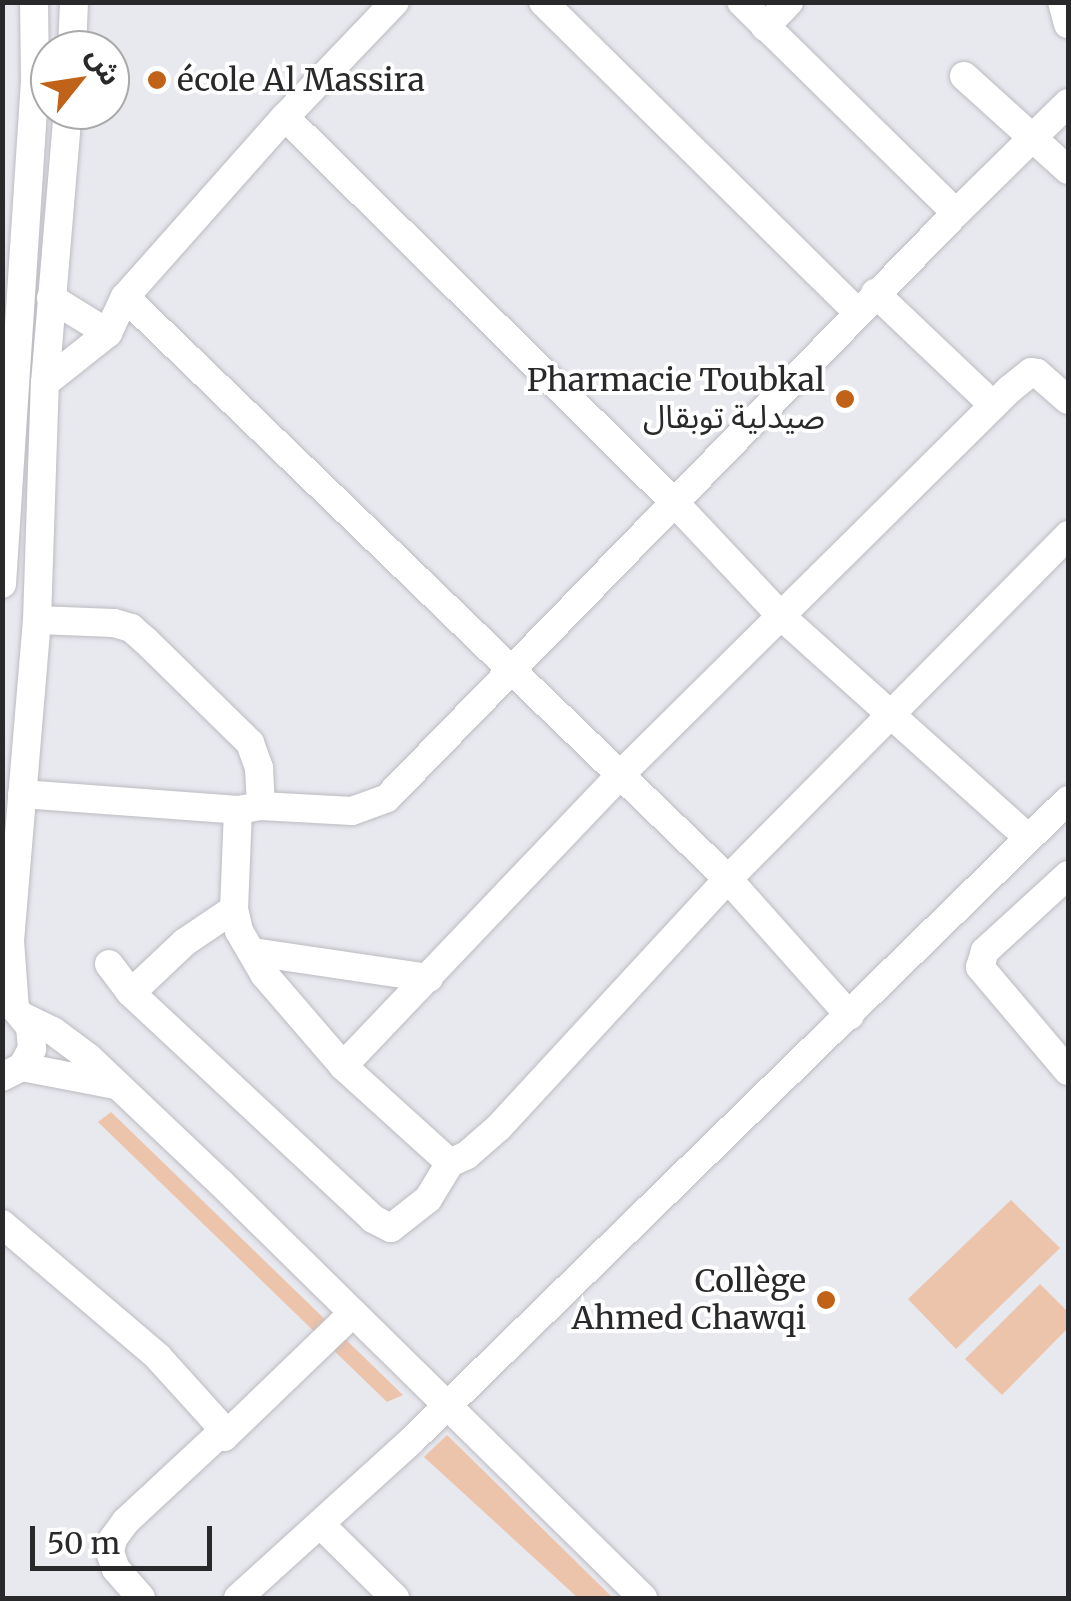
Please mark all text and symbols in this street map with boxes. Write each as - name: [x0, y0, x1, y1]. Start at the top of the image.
- north arrow: [30, 30, 130, 130]
- text: ش: [79, 40, 129, 92]
- place label: école Al Massira: [177, 61, 425, 99]
- marker: école Al Massira: [146, 69, 168, 91]
- place label: Pharmacie Toubkal صيدلية توبقال: [527, 362, 825, 437]
- marker: Pharmacie Toubkal صيدلية توبقال: [834, 388, 856, 410]
- place label: Collège Ahmed Chawqi: [571, 1263, 806, 1338]
- marker: Collège Ahmed Chawqi: [815, 1289, 837, 1311]
- scale bar: [35, 1506, 218, 1568]
- text: 50 m: [47, 1524, 120, 1562]

